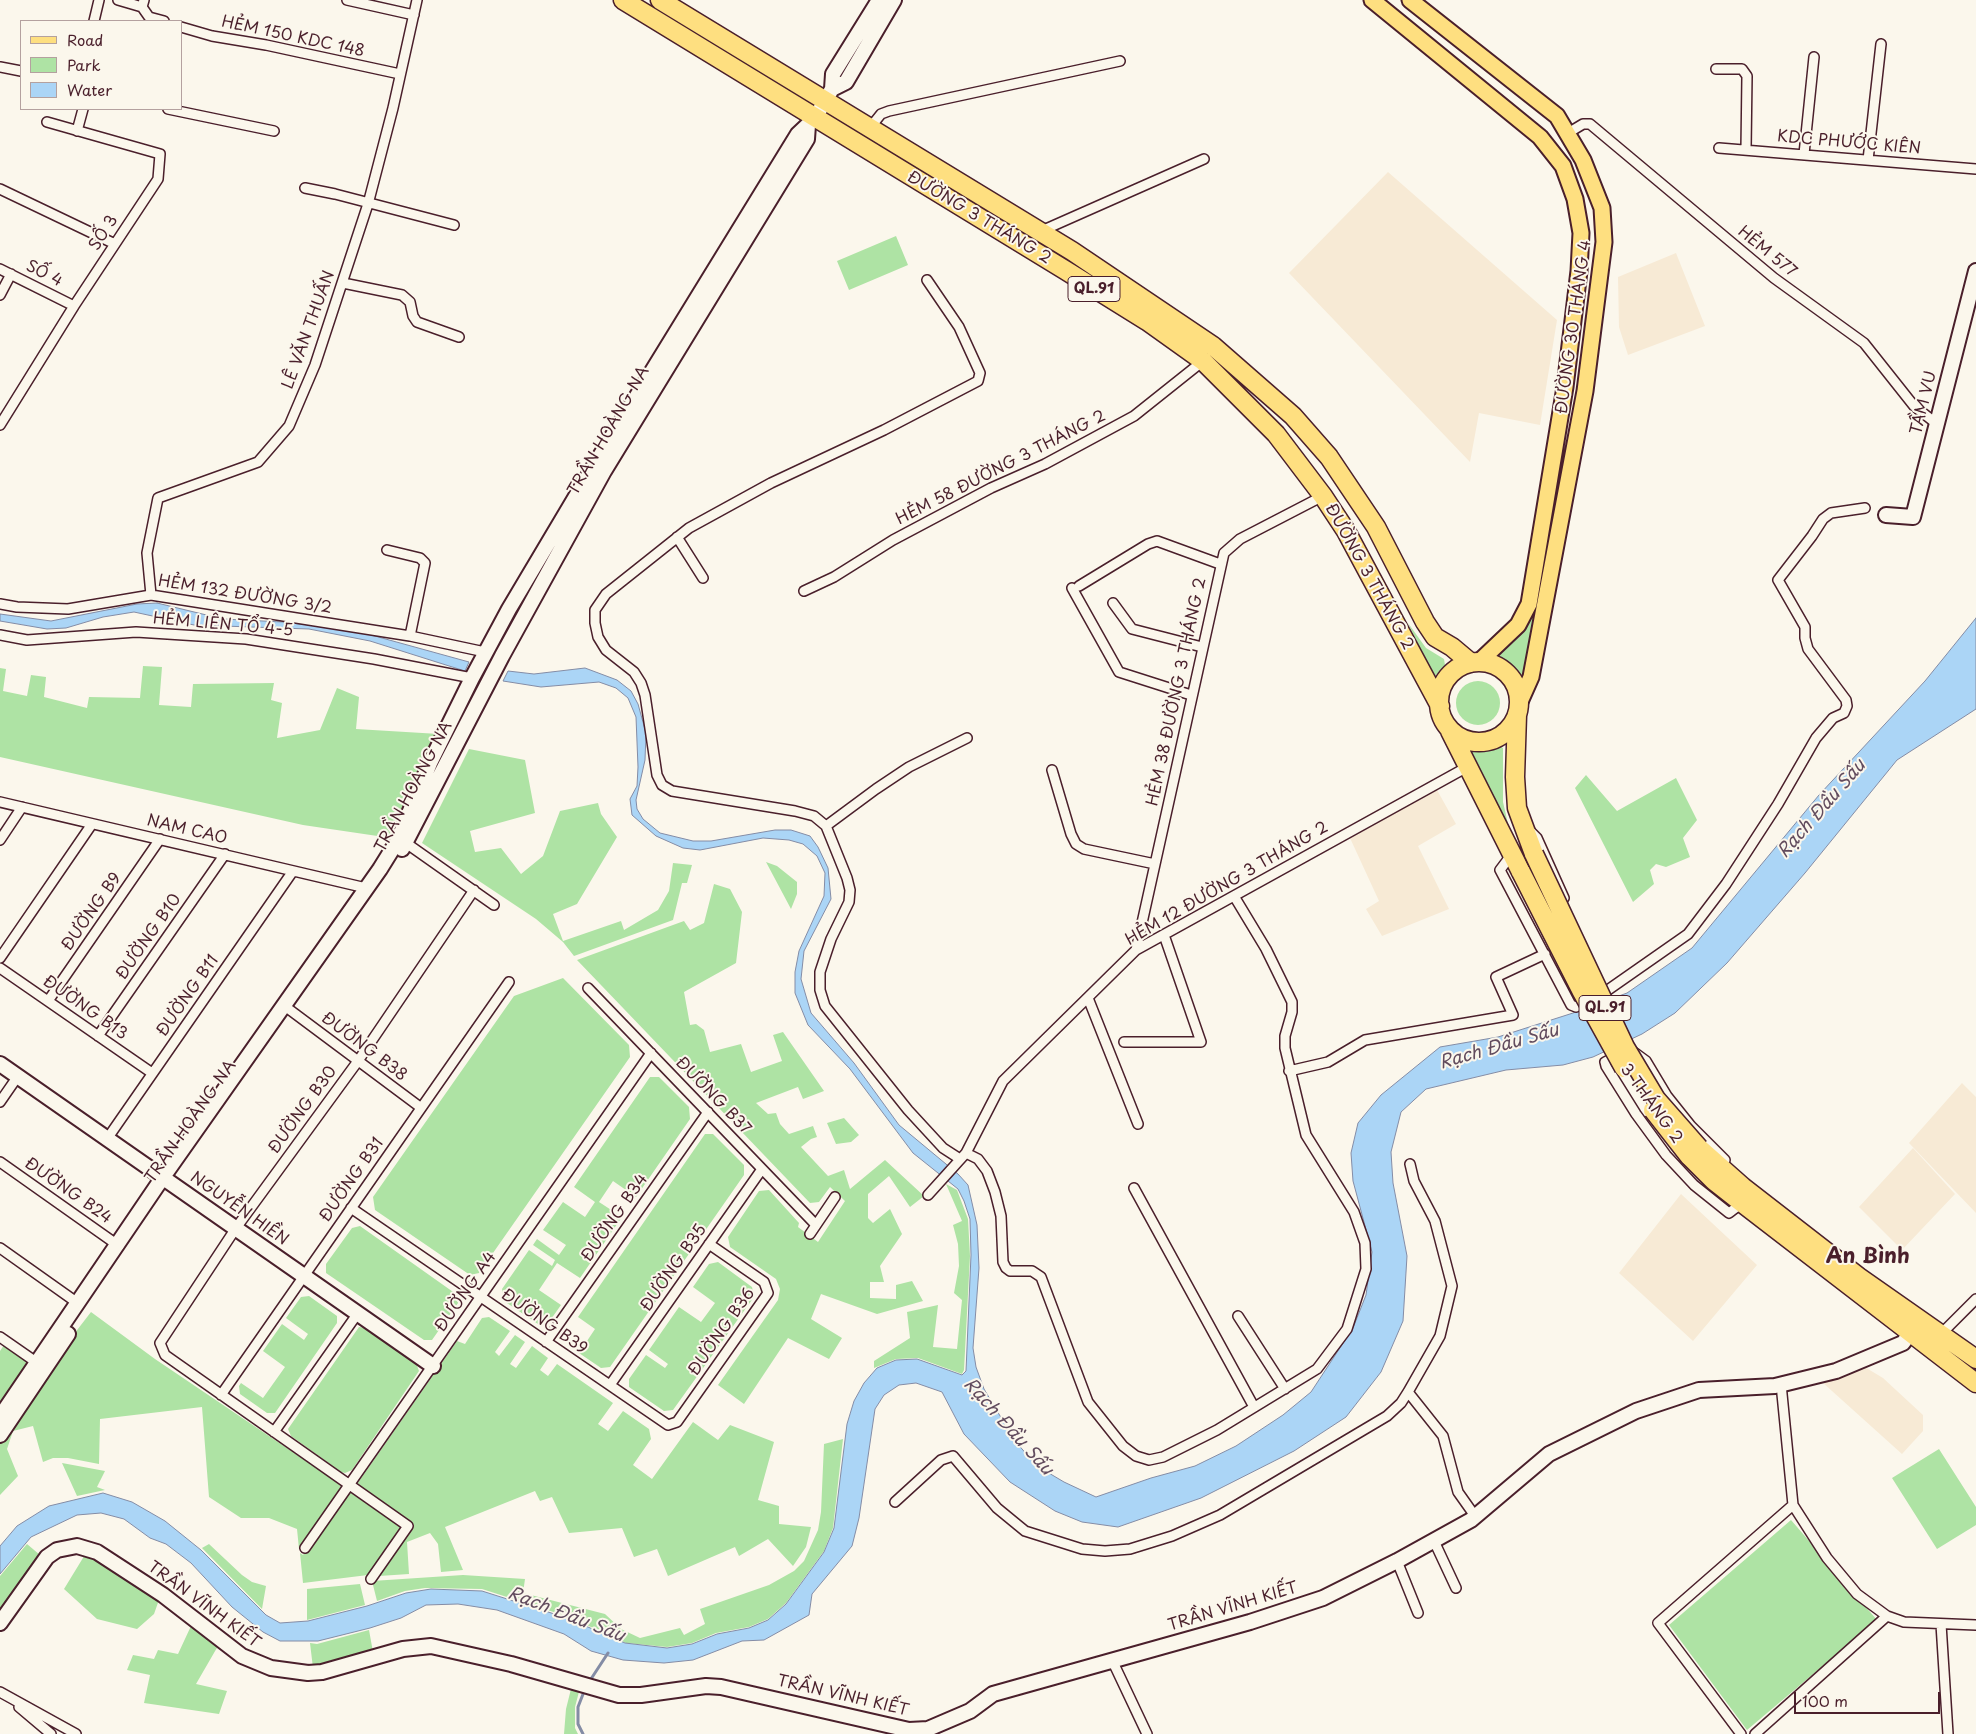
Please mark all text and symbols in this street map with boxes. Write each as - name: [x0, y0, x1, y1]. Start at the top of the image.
- street label: HẺM 150 KDC 148: [220, 12, 366, 62]
- legend: [20, 20, 182, 110]
- text: Road: [67, 28, 103, 51]
- text: Park: [67, 53, 101, 76]
- text: Water: [67, 78, 112, 101]
- street label: KDC PHƯỚC KIÊN: [1776, 127, 1922, 159]
- street label: ĐƯỜNG 3 THÁNG 2: [904, 167, 1054, 269]
- street label: SỐ 3: [86, 212, 122, 254]
- street label: HẺM 577: [1734, 222, 1800, 282]
- street label: ĐƯỜNG 30 THÁNG 4: [1552, 239, 1596, 415]
- street label: SỐ 4: [23, 257, 65, 291]
- street label: LÊ VĂN THUẤN: [279, 268, 339, 392]
- road number: QL.91: [1068, 276, 1120, 302]
- street label: TRẦN HOÀNG NA: [564, 363, 654, 499]
- street label: TẦM VU: [1907, 369, 1941, 437]
- street label: HẺM 58 ĐƯỜNG 3 THÁNG 2: [893, 407, 1109, 529]
- street label: ĐƯỜNG 3 THÁNG 2: [1321, 500, 1417, 654]
- street label: HẺM 132 ĐƯỜNG 3/2: [157, 572, 333, 618]
- street label: HẺM 38 ĐƯỜNG 3 THÁNG 2: [1143, 576, 1211, 808]
- street label: HẺM LIÊN TỔ 4-5: [152, 609, 294, 641]
- street label: TRẦN HOÀNG NA: [371, 718, 457, 856]
- water label: Rạch Đầu Sấu: [1773, 755, 1871, 863]
- street label: NAM CAO: [145, 811, 229, 849]
- street label: HẺM 12 ĐƯỜNG 3 THÁNG 2: [1122, 818, 1332, 950]
- street label: ĐƯỜNG B9: [58, 869, 126, 955]
- street label: ĐƯỜNG B10: [112, 890, 186, 984]
- street label: ĐƯỜNG B11: [153, 952, 223, 1040]
- street label: ĐƯỜNG B13: [39, 972, 131, 1044]
- road number: QL.91: [1579, 996, 1631, 1020]
- street label: ĐƯỜNG B38: [317, 1009, 411, 1085]
- water label: Rạch Đầu Sấu: [1437, 1020, 1561, 1074]
- street label: ĐƯỜNG B37: [671, 1053, 755, 1139]
- street label: TRẦN HOÀNG NA: [141, 1057, 241, 1187]
- street label: 3 THÁNG 2: [1616, 1060, 1686, 1148]
- street label: ĐƯỜNG B30: [265, 1062, 341, 1158]
- street label: ĐƯỜNG B31: [316, 1134, 388, 1226]
- street label: ĐƯỜNG B24: [21, 1154, 115, 1228]
- street label: NGUYỄN HIỀN: [186, 1168, 292, 1250]
- street label: ĐƯỜNG B34: [578, 1171, 652, 1265]
- street label: ĐƯỜNG B35: [637, 1221, 711, 1315]
- district label: An Bình: [1826, 1244, 1910, 1270]
- street label: ĐƯỜNG A4: [431, 1248, 501, 1336]
- street label: ĐƯỜNG B39: [497, 1285, 591, 1359]
- street label: ĐƯỜNG B36: [685, 1285, 759, 1379]
- water label: Rạch Đầu Sấu: [959, 1374, 1057, 1480]
- street label: TRẦN VĨNH KIẾT: [144, 1558, 264, 1652]
- street label: TRẦN VĨNH KIẾT: [1166, 1578, 1300, 1636]
- water label: Rạch Đầu Sấu: [505, 1583, 627, 1647]
- street label: TRẦN VĨNH KIẾT: [775, 1672, 911, 1720]
- scale bar: [1796, 1682, 1942, 1714]
- text: 100 m: [1802, 1689, 1848, 1712]

